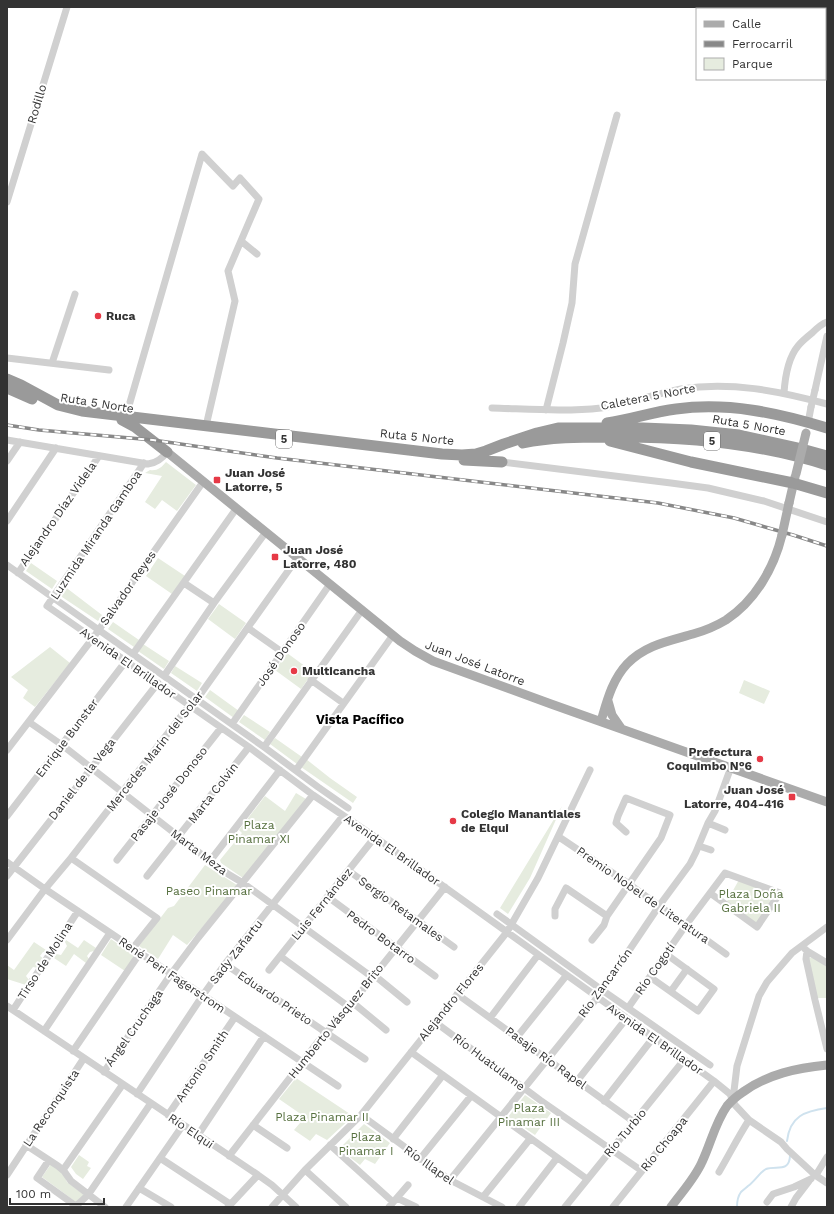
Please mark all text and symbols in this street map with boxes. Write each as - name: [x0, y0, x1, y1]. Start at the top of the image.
- legend: [696, 8, 826, 80]
- text: Calle: [732, 17, 761, 31]
- text: Ferrocarril: [732, 37, 793, 51]
- text: Parque: [732, 57, 773, 71]
- street label: Rodillo: [24, 83, 50, 125]
- place label: Ruca: [106, 309, 135, 323]
- marker: Ruca: [93, 311, 103, 321]
- street label: Caletera 5 Norte: [599, 381, 697, 413]
- street label: Ruta 5 Norte: [59, 390, 135, 416]
- street label: Ruta 5 Norte: [711, 412, 787, 438]
- street label: Ruta 5 Norte: [379, 426, 455, 448]
- road number: 5: [276, 430, 292, 448]
- road number: 5: [704, 432, 720, 450]
- street label: Alejandro Díaz Videla: [17, 459, 99, 569]
- place label: Juan José Latorre, 5: [225, 466, 285, 494]
- street label: Luzmida Miranda Gamboa: [48, 468, 145, 602]
- marker: Juan José Latorre, 5: [212, 475, 222, 485]
- place label: Juan José Latorre, 480: [283, 543, 357, 571]
- street label: Salvador Reyes: [97, 548, 159, 628]
- marker: Juan José Latorre, 480: [270, 552, 280, 562]
- street label: José Donoso: [254, 619, 308, 689]
- street label: Avenida El Brillador: [77, 625, 179, 702]
- street label: Juan José Latorre: [423, 637, 527, 689]
- place label: Multicancha: [302, 664, 375, 678]
- marker: Multicancha: [289, 666, 299, 676]
- street label: Mercedes Marín del Solar: [104, 688, 206, 814]
- street label: Enrique Bunster: [33, 696, 101, 780]
- district label: Vista Pacífico: [316, 712, 404, 727]
- street label: Daniel de la Vega: [46, 735, 118, 823]
- street label: Pasaje José Donoso: [128, 744, 210, 844]
- place label: Prefectura Coquimbo N°6: [667, 745, 752, 773]
- marker: Prefectura Coquimbo N°6: [755, 754, 765, 764]
- street label: Marta Colvin: [185, 760, 241, 826]
- place label: Juan José Latorre, 404-416: [684, 783, 784, 811]
- marker: Juan José Latorre, 404-416: [787, 792, 797, 802]
- place label: Colegio Manantiales de Elqui: [461, 807, 581, 835]
- street label: Avenida El Brillador: [341, 812, 443, 889]
- marker: Colegio Manantiales de Elqui: [448, 816, 458, 826]
- park label: Plaza Pinamar XI: [228, 818, 290, 846]
- street label: Marta Meza: [168, 826, 230, 878]
- street label: Premio Nobel de Literatura: [574, 844, 712, 946]
- street label: Luis Fernández: [289, 865, 355, 943]
- street label: Sergio Retamales: [356, 873, 446, 945]
- park label: Paseo Pinamar: [166, 884, 252, 898]
- park label: Plaza Doña Gabriela II: [719, 887, 784, 915]
- street label: Pedro Botarro: [344, 907, 418, 967]
- street label: Sady Zañartu: [207, 917, 265, 987]
- street label: Tirso de Molina: [15, 919, 75, 1002]
- street label: René Peri Fagerstrom: [116, 934, 228, 1016]
- street label: Río Cogotí: [632, 941, 678, 997]
- street label: Río Zancarrón: [575, 946, 635, 1020]
- street label: Alejandro Flores: [415, 960, 487, 1044]
- street label: Humberto Vásquez Brito: [286, 961, 386, 1081]
- street label: Eduardo Prieto: [235, 968, 315, 1028]
- street label: Ángel Cruchaga: [102, 987, 166, 1069]
- street label: Avenida El Brillador: [604, 1001, 706, 1078]
- street label: Pasaje Río Rapel: [503, 1024, 590, 1092]
- street label: Antonio Smith: [173, 1027, 231, 1105]
- street label: Río Huatulame: [450, 1030, 528, 1094]
- street label: La Reconquista: [20, 1067, 82, 1149]
- park label: Plaza Pinamar III: [498, 1101, 560, 1129]
- street label: Río Turbio: [601, 1106, 649, 1160]
- park label: Plaza Pinamar II: [275, 1110, 369, 1124]
- street label: Río Elqui: [166, 1111, 216, 1151]
- street label: Río Choapa: [638, 1114, 690, 1174]
- park label: Plaza Pinamar I: [338, 1130, 394, 1158]
- street label: Río Illapel: [401, 1143, 457, 1188]
- scale bar: [10, 1180, 104, 1206]
- text: 100 m: [16, 1187, 51, 1201]

